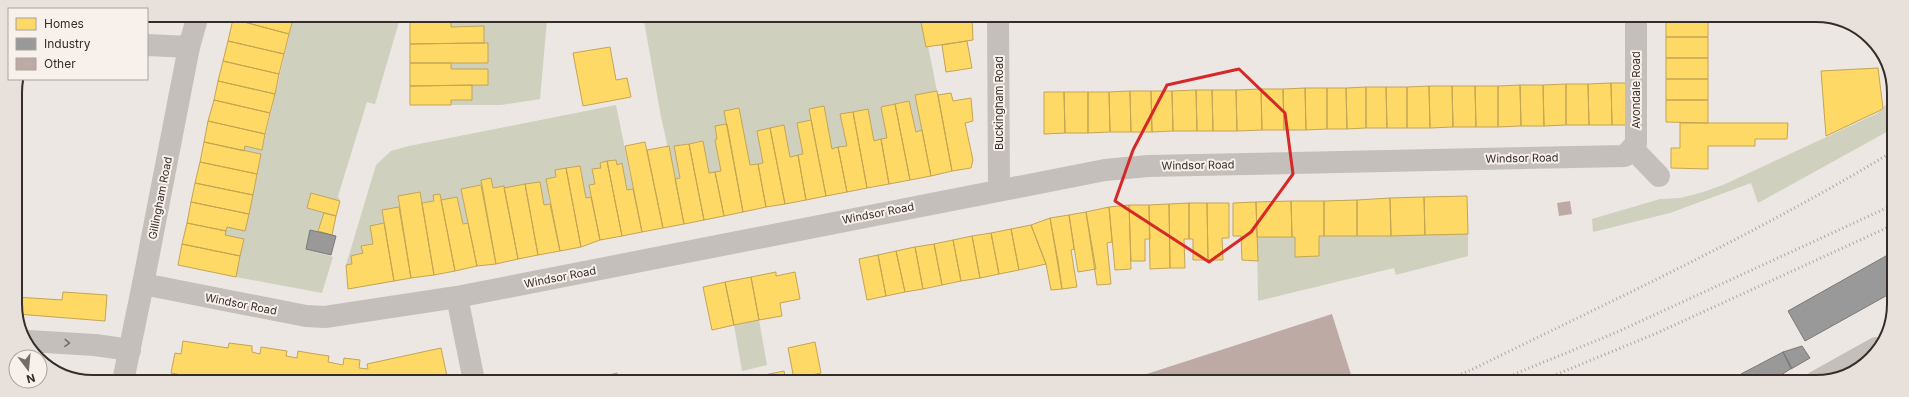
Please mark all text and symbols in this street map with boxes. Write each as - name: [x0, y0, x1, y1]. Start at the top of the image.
- legend: [8, 8, 148, 80]
- text: Homes: [44, 16, 84, 31]
- text: Industry: [44, 36, 91, 51]
- street label: Avondale Road: [1629, 51, 1643, 129]
- text: Other: [44, 56, 76, 71]
- street label: Buckingham Road: [992, 56, 1006, 150]
- street label: Windsor Road: [1485, 150, 1559, 166]
- street label: Gillingham Road: [145, 155, 175, 241]
- street label: Windsor Road: [1161, 157, 1235, 173]
- street label: Windsor Road: [841, 199, 915, 227]
- street label: Windsor Road: [523, 263, 597, 291]
- street label: Windsor Road: [204, 290, 278, 318]
- one-way arrow: [64, 339, 70, 348]
- north arrow: [8, 349, 48, 389]
- text: N: [25, 371, 37, 386]

